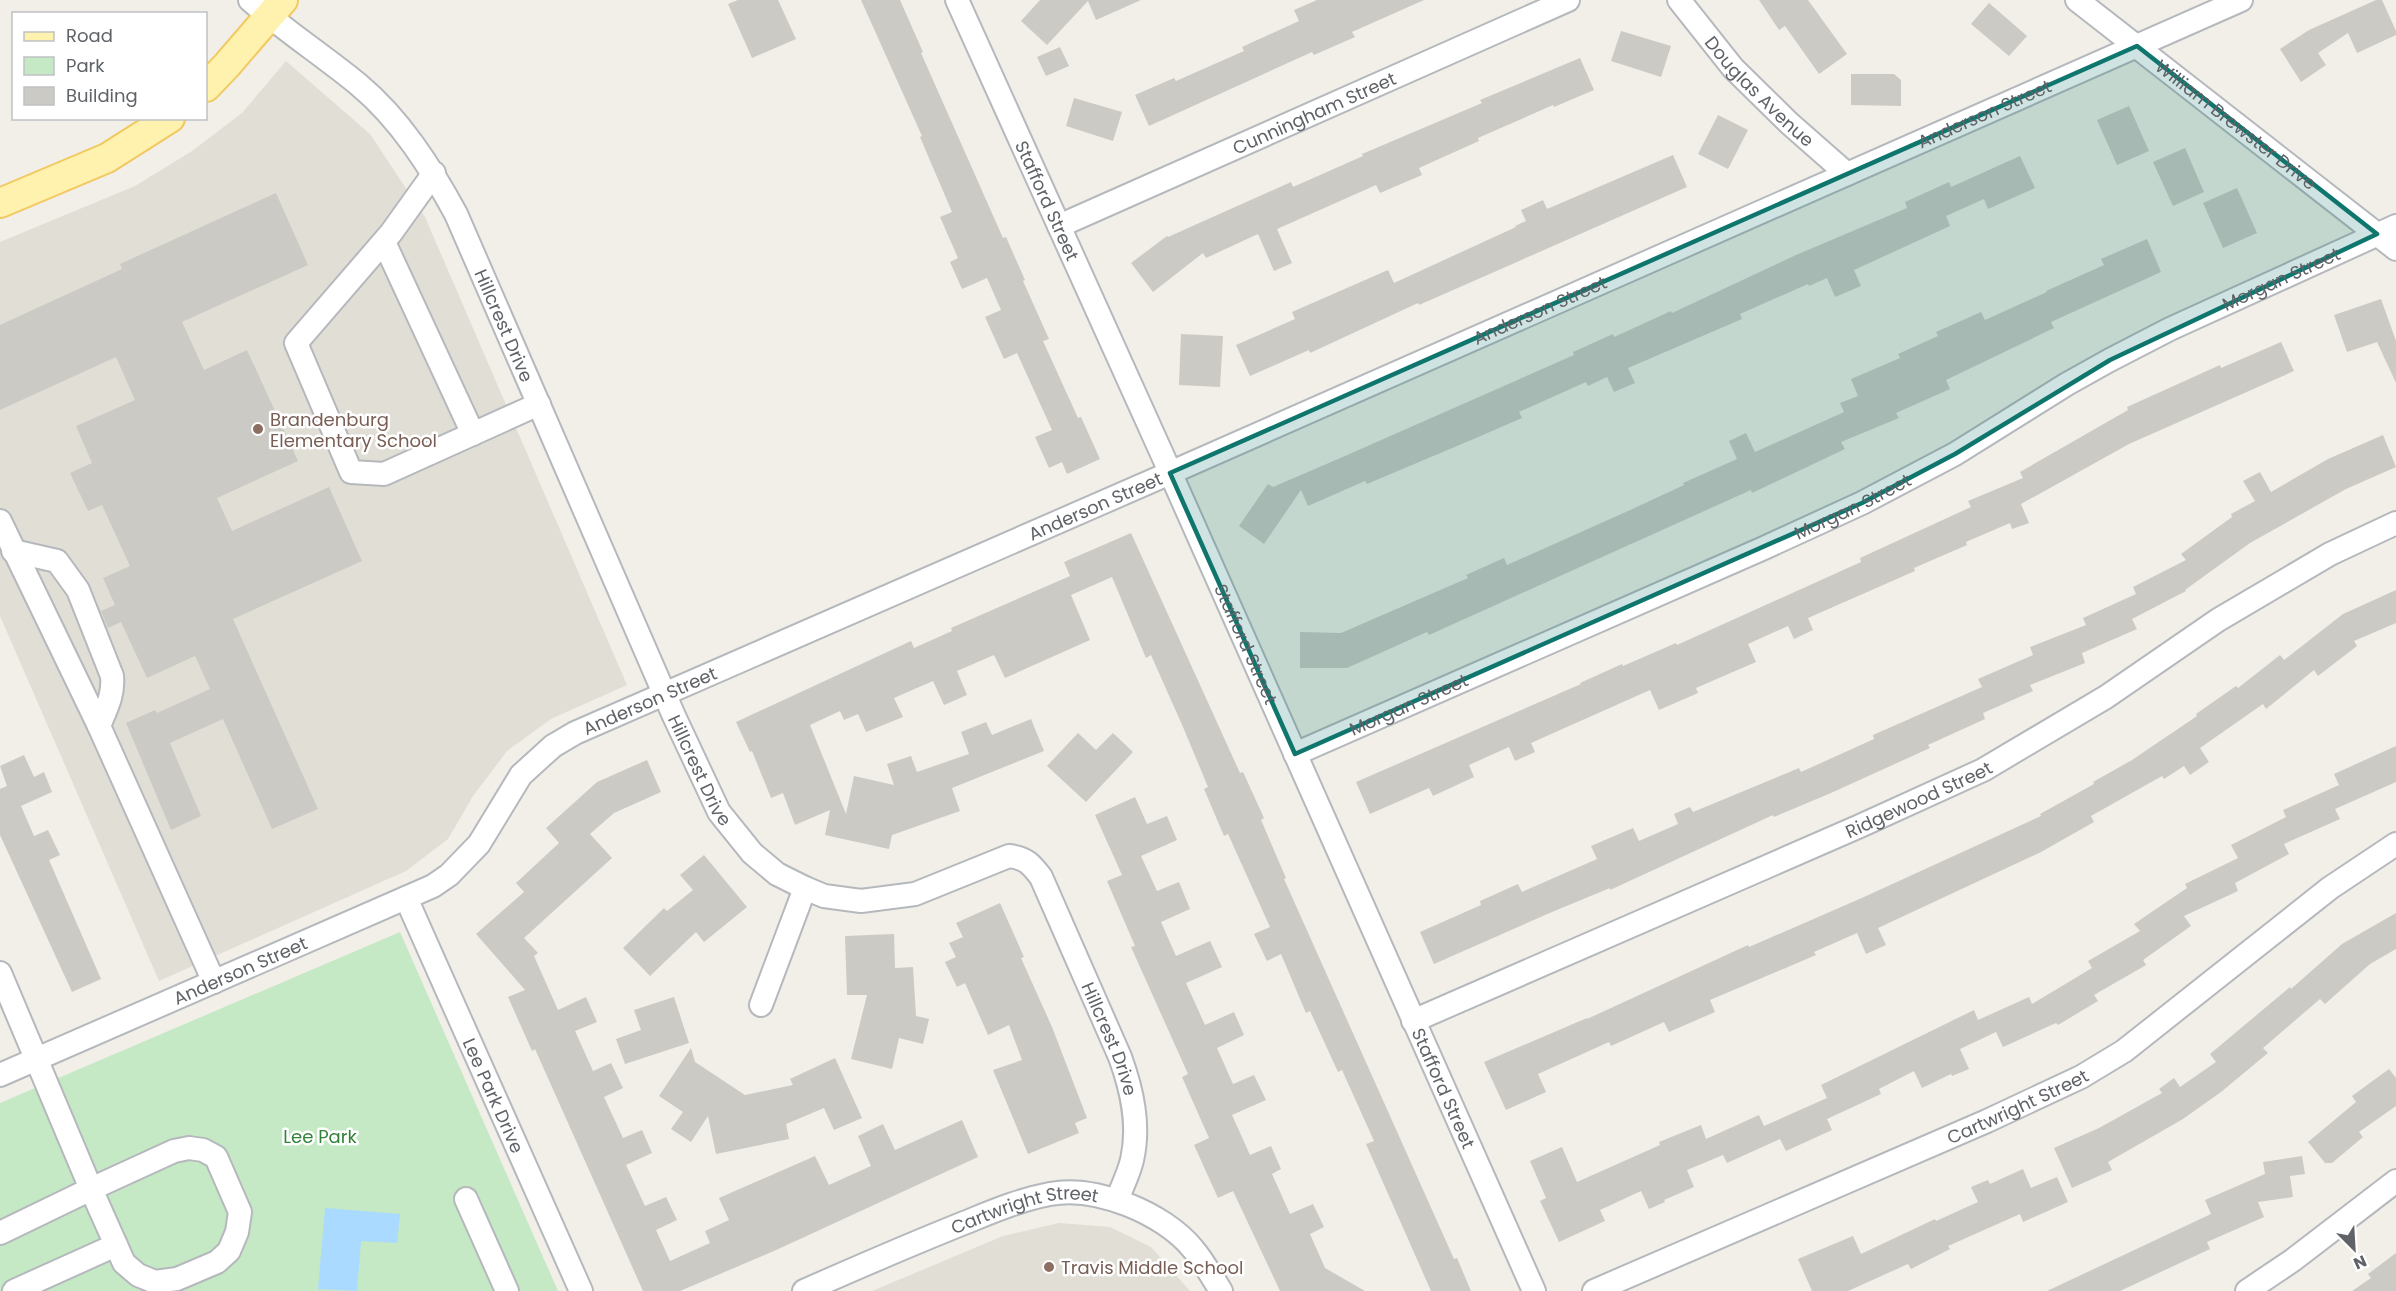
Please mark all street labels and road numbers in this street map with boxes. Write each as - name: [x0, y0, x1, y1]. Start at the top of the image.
- street label: Douglas Avenue: [1700, 30, 1820, 152]
- street label: William Brewster Drive: [2150, 53, 2322, 195]
- street label: Cunningham Street: [1228, 66, 1400, 160]
- street label: Anderson Street: [1913, 73, 2055, 154]
- street label: Stafford Street: [1010, 136, 1086, 265]
- street label: Morgan Street: [2218, 241, 2344, 316]
- street label: Hillcrest Drive: [469, 265, 540, 386]
- street label: Anderson Street: [1469, 269, 1611, 350]
- street label: Anderson Street: [1024, 466, 1166, 546]
- street label: Morgan Street: [1790, 467, 1915, 545]
- street label: Stafford Street: [1209, 580, 1284, 708]
- street label: Anderson Street: [579, 660, 721, 741]
- street label: Morgan Street: [1345, 667, 1472, 741]
- street label: Hillcrest Drive: [663, 711, 738, 831]
- street label: Ridgewood Street: [1841, 755, 1997, 843]
- street label: Anderson Street: [169, 930, 311, 1010]
- street label: Hillcrest Drive: [1076, 978, 1143, 1098]
- street label: Stafford Street: [1406, 1024, 1481, 1152]
- street label: Lee Park Drive: [457, 1034, 530, 1157]
- street label: Cartwright Street: [1943, 1063, 2093, 1149]
- street label: Cartwright Street: [947, 1180, 1101, 1240]

